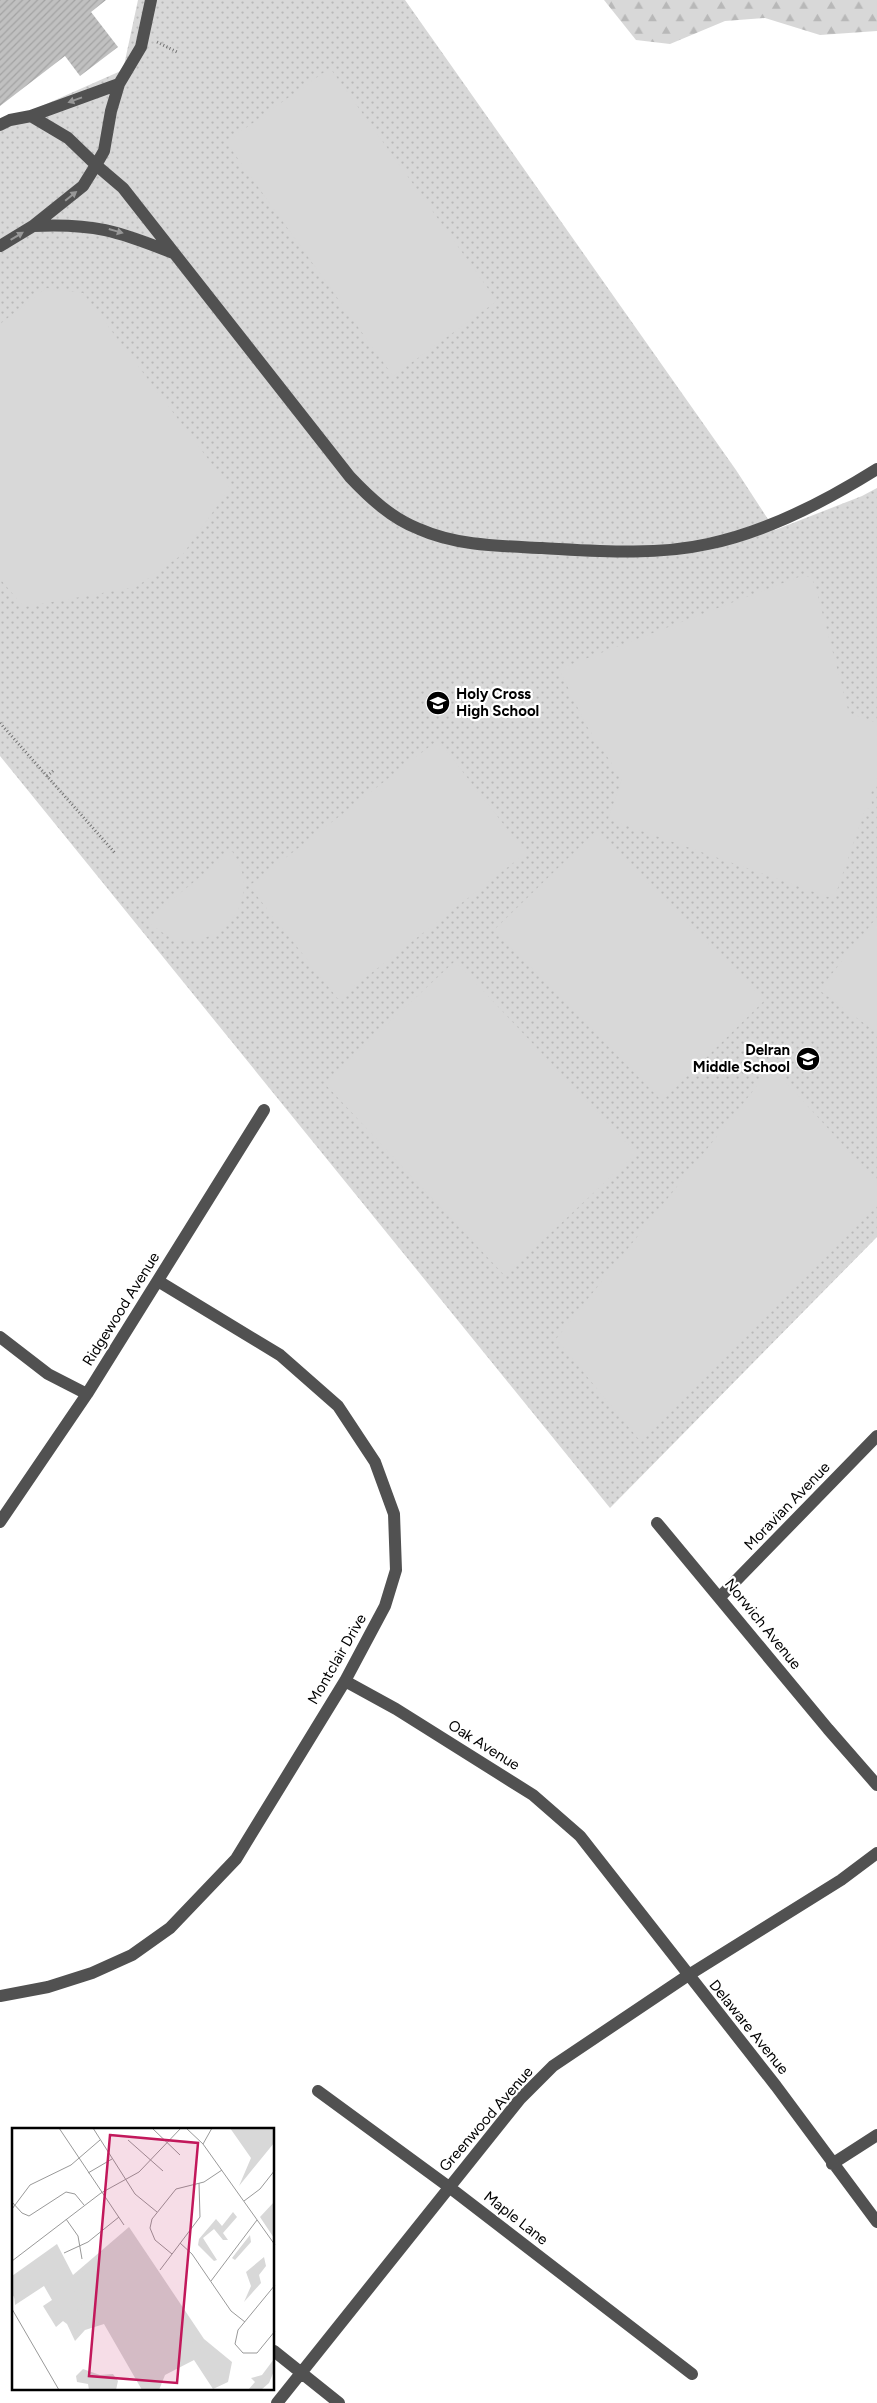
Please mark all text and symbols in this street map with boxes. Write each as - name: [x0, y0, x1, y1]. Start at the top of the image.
- one-way arrow: [67, 96, 82, 104]
- one-way arrow: [64, 190, 77, 201]
- one-way arrow: [109, 228, 124, 236]
- one-way arrow: [10, 232, 23, 241]
- place label: Holy Cross High School: [456, 685, 539, 720]
- school or university icon: Holy Cross High School: [425, 690, 451, 716]
- place label: Delran Middle School: [693, 1041, 790, 1076]
- school or university icon: Delran Middle School: [795, 1046, 821, 1072]
- street label: Ridgewood Avenue: [79, 1249, 163, 1369]
- street label: Moravian Avenue: [740, 1458, 834, 1554]
- street label: Norwich Avenue: [721, 1575, 805, 1673]
- street label: Montclair Drive: [304, 1611, 370, 1707]
- street label: Oak Avenue: [445, 1716, 523, 1774]
- street label: Delaware Avenue: [705, 1976, 793, 2078]
- street label: Greenwood Avenue: [435, 2063, 537, 2175]
- inset map: [12, 2128, 275, 2390]
- street label: Maple Lane: [480, 2187, 552, 2249]

